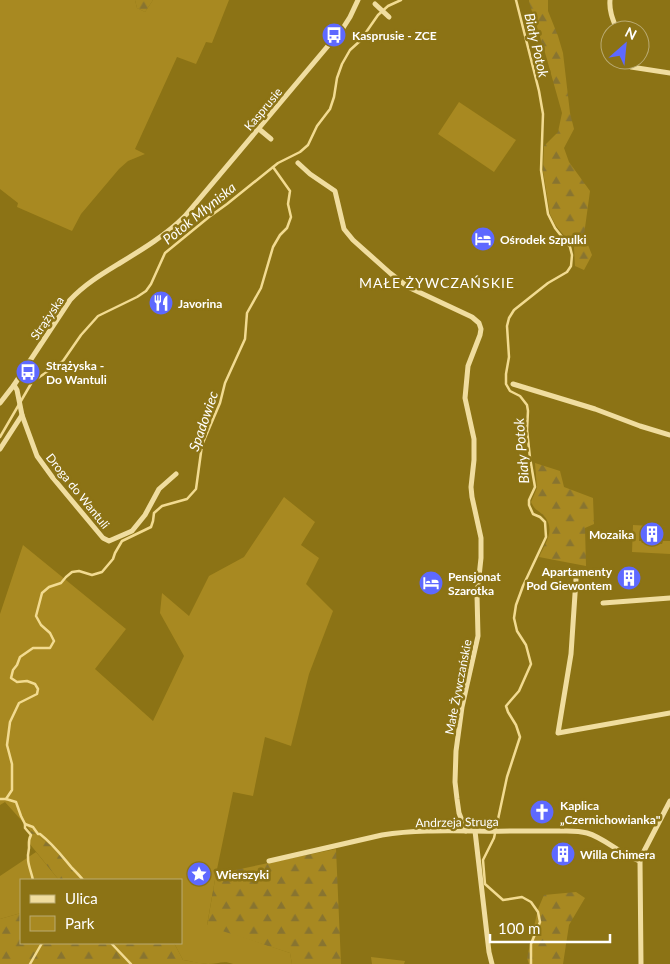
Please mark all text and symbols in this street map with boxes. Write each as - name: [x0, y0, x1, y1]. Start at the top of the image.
- water label: Biały Potok: [521, 11, 553, 79]
- north arrow: [600, 20, 650, 70]
- bus stop icon: Kasprusie - ZCE: [321, 22, 347, 48]
- text: N: [622, 23, 640, 43]
- place label: Kasprusie - ZCE: [352, 28, 437, 43]
- street label: Kasprusie: [241, 85, 285, 133]
- water label: Potok Młyniska: [159, 178, 239, 248]
- hotel icon: Ośrodek Szpulki: [470, 226, 496, 252]
- place label: Ośrodek Szpulki: [500, 232, 587, 247]
- district label: MAŁE ŻYWCZAŃSKIE: [359, 274, 515, 291]
- restaurant icon: Javorina: [148, 290, 174, 316]
- street label: Strążyska: [27, 293, 67, 343]
- place label: Javorina: [178, 296, 222, 311]
- place label: Strążyska - Do Wantuli: [46, 358, 107, 387]
- bus stop icon: Strążyska - Do Wantuli: [15, 359, 41, 385]
- water label: Spadowiec: [185, 388, 221, 453]
- water label: Biały Potok: [510, 417, 532, 484]
- street label: Droga do Wantuli: [43, 450, 113, 532]
- building icon: Mozaika: [639, 521, 665, 547]
- place label: Mozaika: [589, 527, 634, 542]
- place label: Apartamenty Pod Giewontem: [526, 564, 613, 593]
- building icon: Apartamenty Pod Giewontem: [616, 565, 642, 591]
- place label: Pensjonat Szarotka: [448, 569, 501, 598]
- hotel icon: Pensjonat Szarotka: [418, 570, 444, 596]
- street label: Małe Żywczańskie: [441, 638, 475, 736]
- place label: Kaplica „Czernichowianka": [560, 798, 661, 827]
- church icon: Kaplica „Czernichowianka": [529, 799, 555, 825]
- street label: Andrzeja Struga: [415, 814, 499, 830]
- building icon: Willa Chimera: [550, 841, 576, 867]
- place label: Willa Chimera: [580, 847, 655, 862]
- place icon: Wierszyki: [186, 861, 212, 887]
- place label: Wierszyki: [216, 867, 269, 882]
- legend: [20, 879, 182, 944]
- text: Ulica: [65, 889, 98, 907]
- scale bar: [490, 912, 610, 944]
- text: Park: [65, 914, 95, 932]
- text: 100 m: [498, 919, 540, 937]

